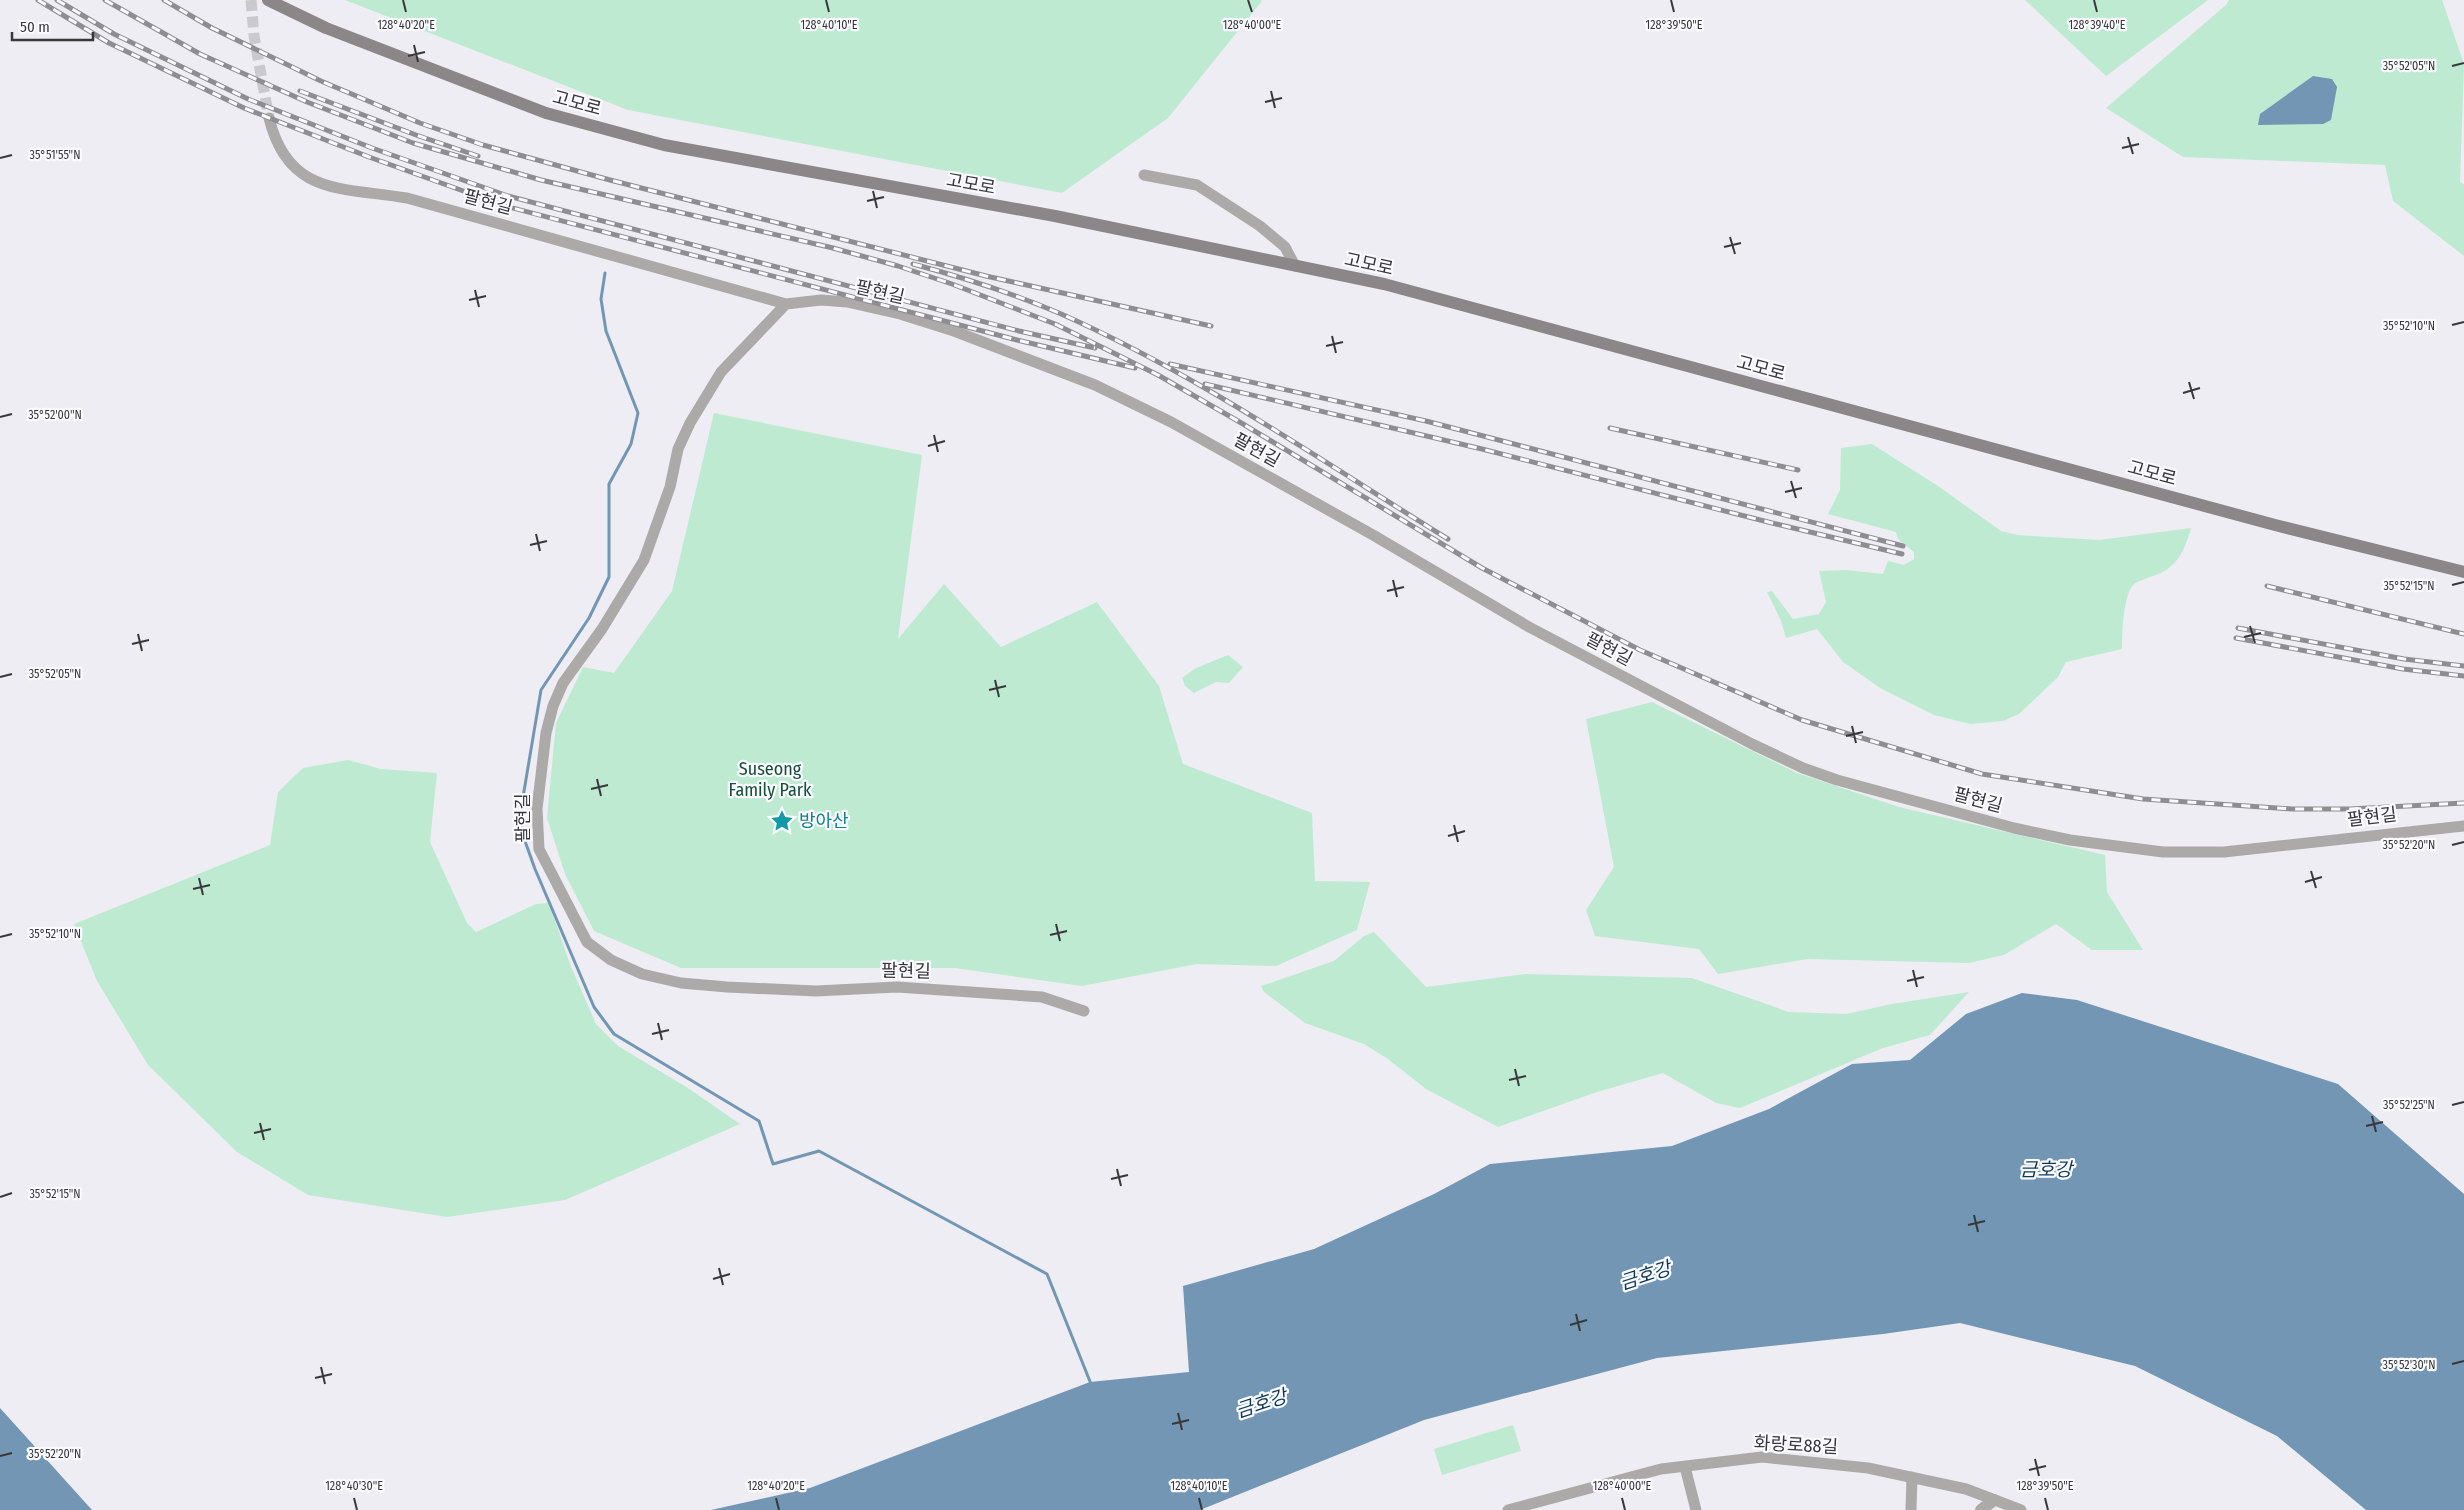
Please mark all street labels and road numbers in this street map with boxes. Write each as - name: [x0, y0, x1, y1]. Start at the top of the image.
- street label: 고모로: [550, 86, 604, 120]
- street label: 고모로: [945, 169, 997, 199]
- street label: 팔현길: [461, 185, 515, 219]
- street label: 고모로: [1342, 248, 1396, 280]
- street label: 팔현길: [853, 276, 907, 308]
- street label: 고모로: [1734, 351, 1788, 385]
- street label: 팔현길: [1230, 428, 1284, 472]
- street label: 고모로: [2125, 456, 2179, 490]
- street label: 팔현길: [1582, 628, 1636, 670]
- street label: 팔현길: [1951, 783, 2005, 817]
- street label: 팔현길: [512, 793, 534, 843]
- street label: 팔현길: [2346, 803, 2398, 831]
- street label: 팔현길: [881, 960, 931, 982]
- street label: 화랑로88길: [1753, 1432, 1839, 1458]

